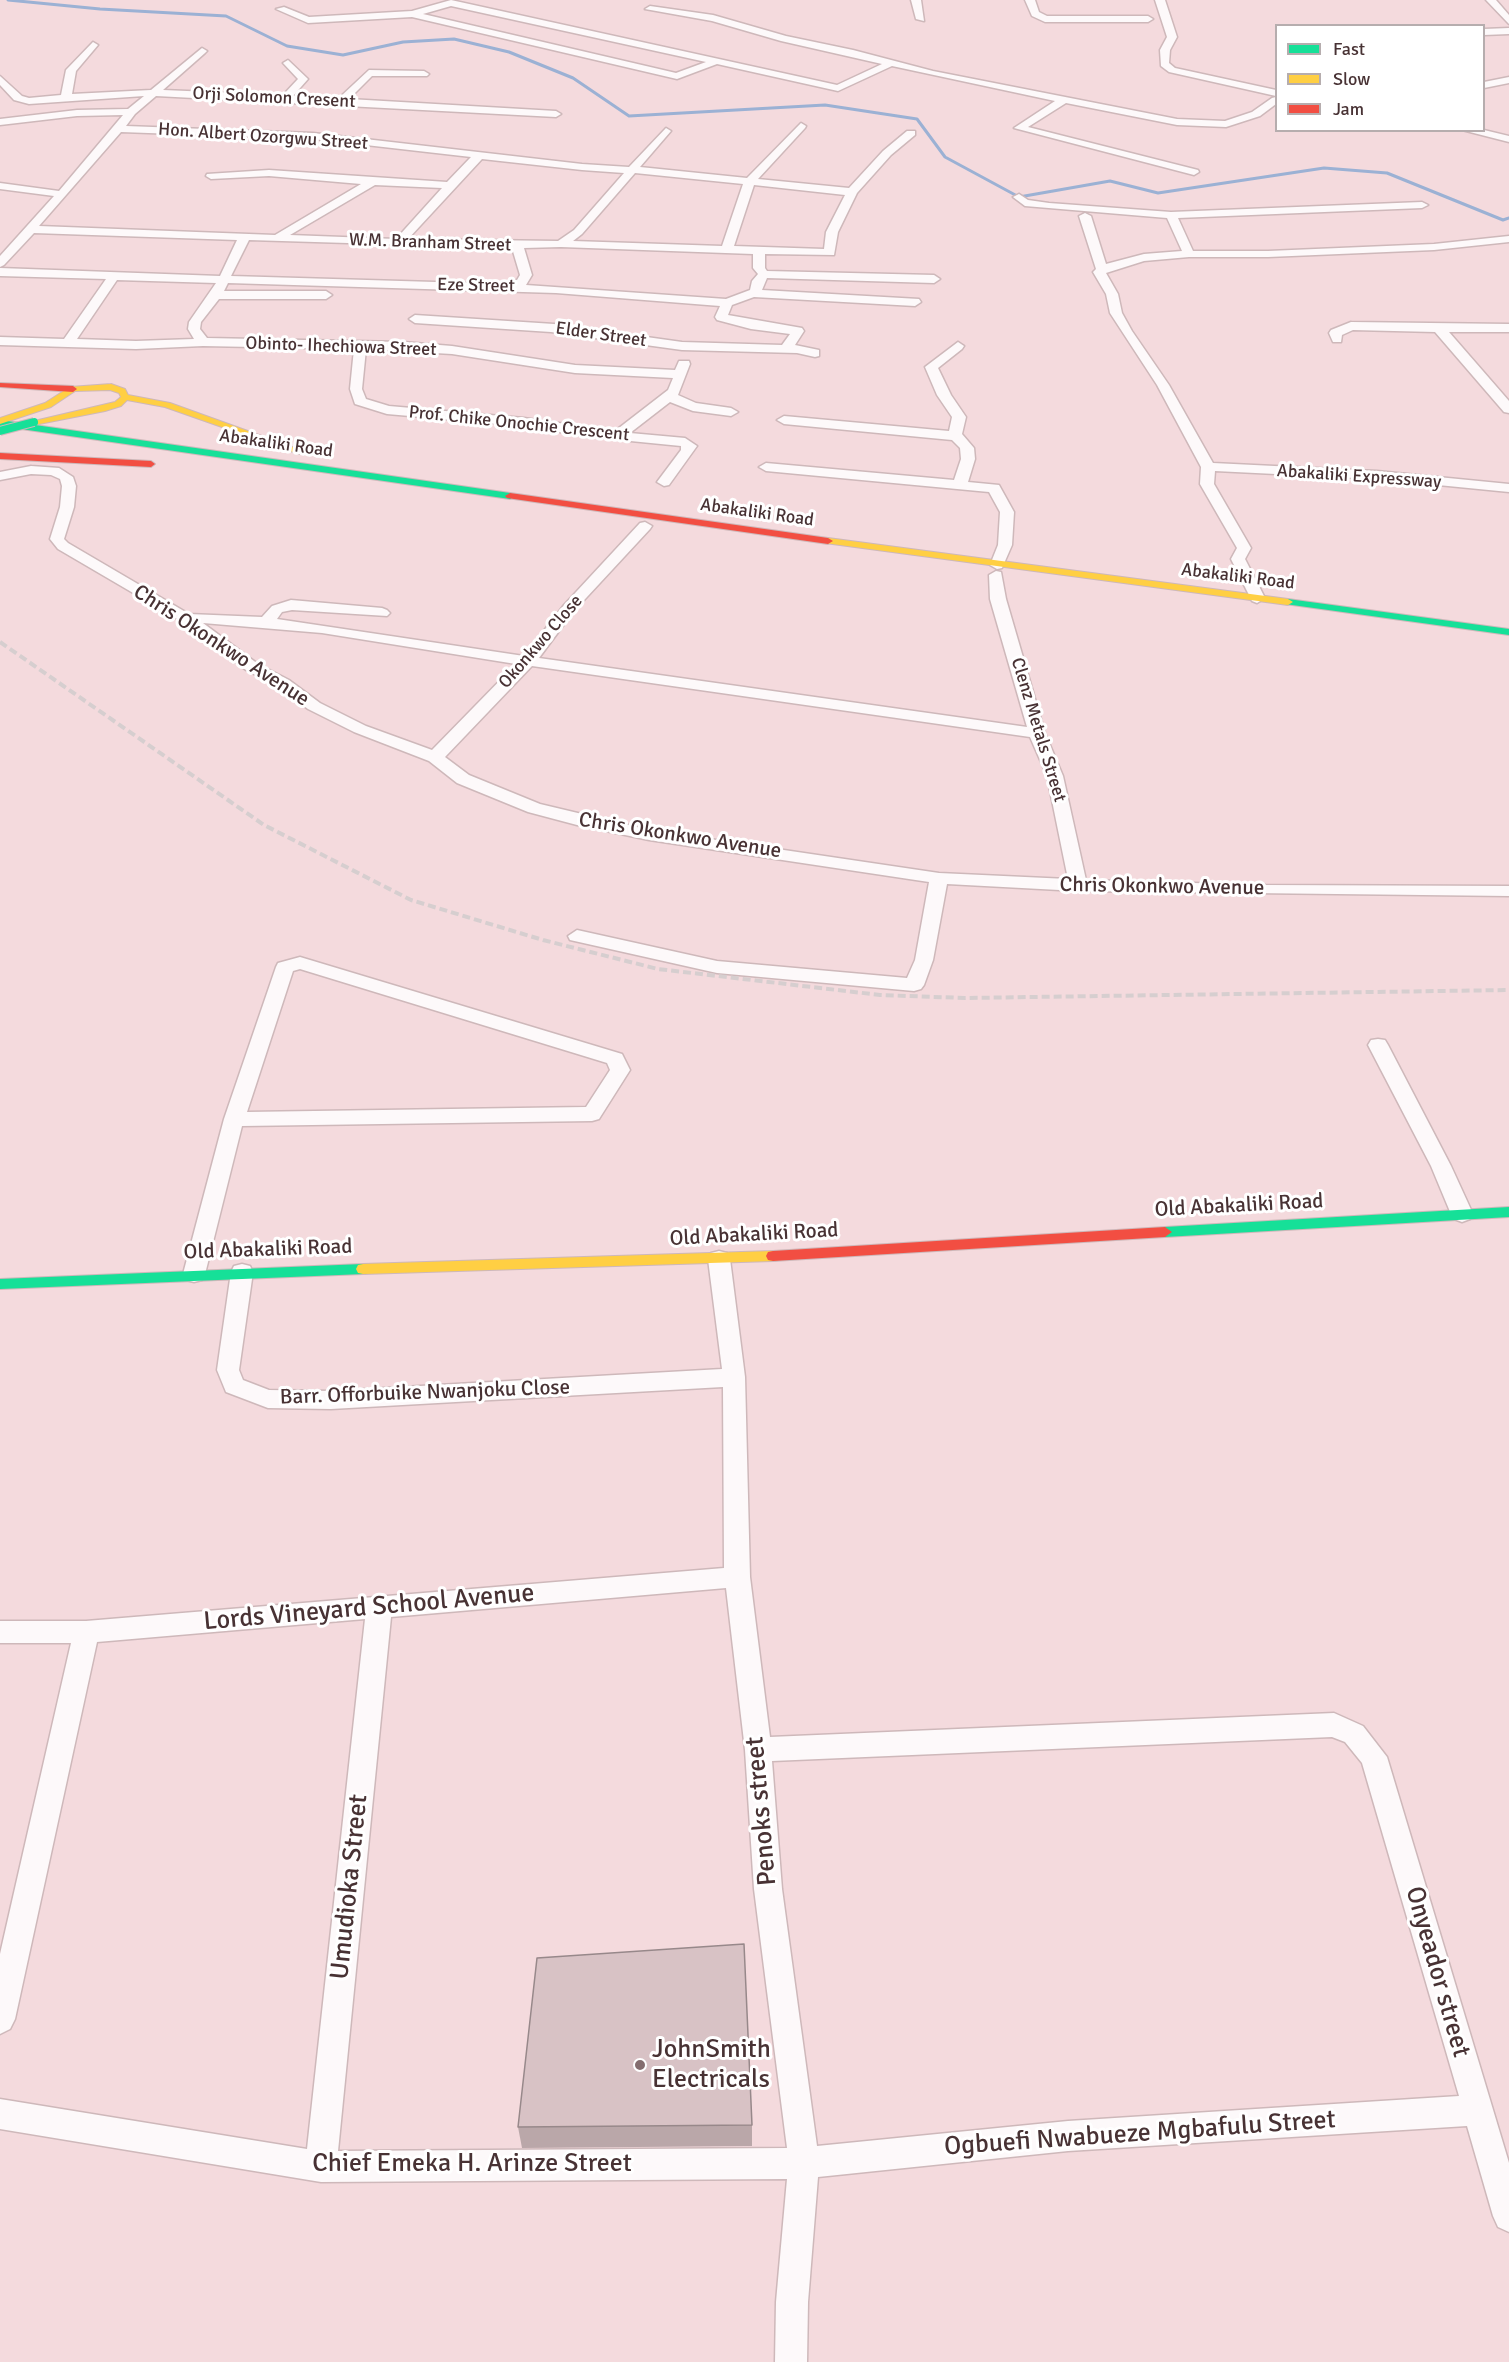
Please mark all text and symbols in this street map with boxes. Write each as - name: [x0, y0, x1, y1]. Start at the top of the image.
- legend: [1275, 24, 1485, 132]
- text: Fast: [1333, 38, 1365, 60]
- text: Slow: [1333, 68, 1370, 90]
- street label: Orji Solomon Cresent: [192, 83, 356, 113]
- text: Jam: [1333, 98, 1364, 120]
- street label: Hon. Albert Ozorgwu Street: [157, 119, 369, 155]
- street label: W.M. Branham Street: [349, 229, 511, 257]
- street label: Eze Street: [437, 275, 515, 297]
- street label: Elder Street: [554, 318, 648, 352]
- street label: Obinto- Ihechiowa Street: [245, 333, 437, 361]
- street label: Prof. Chike Onochie Crescent: [408, 402, 630, 446]
- street label: Abakaliki Road: [218, 425, 334, 463]
- street label: Abakaliki Expressway: [1276, 460, 1442, 494]
- street label: Abakaliki Road: [699, 494, 815, 532]
- street label: Abakaliki Road: [1180, 559, 1296, 595]
- street label: Chris Okonkwo Avenue: [128, 580, 314, 712]
- street label: Okonkwo Close: [494, 591, 588, 693]
- street label: Clenz Metals Street: [1006, 655, 1070, 805]
- street label: Chris Okonkwo Avenue: [577, 808, 783, 864]
- street label: Chris Okonkwo Avenue: [1059, 873, 1265, 901]
- street label: Old Abakaliki Road: [1154, 1189, 1324, 1223]
- street label: Old Abakaliki Road: [669, 1218, 839, 1252]
- street label: Old Abakaliki Road: [183, 1234, 353, 1266]
- street label: Barr. Offorbuike Nwanjoku Close: [279, 1375, 571, 1411]
- street label: Lords Vineyard School Avenue: [202, 1578, 536, 1638]
- street label: Penoks street: [740, 1735, 784, 1887]
- street label: Umudioka Street: [325, 1793, 375, 1981]
- street label: Onyeador street: [1398, 1883, 1476, 2061]
- place label: JohnSmith Electricals: [652, 2034, 771, 2096]
- marker: JohnSmith Electricals: [633, 2058, 647, 2072]
- street label: Ogbuefi Nwabueze Mgbafulu Street: [943, 2105, 1337, 2163]
- street label: Chief Emeka H. Arinze Street: [312, 2148, 632, 2180]

